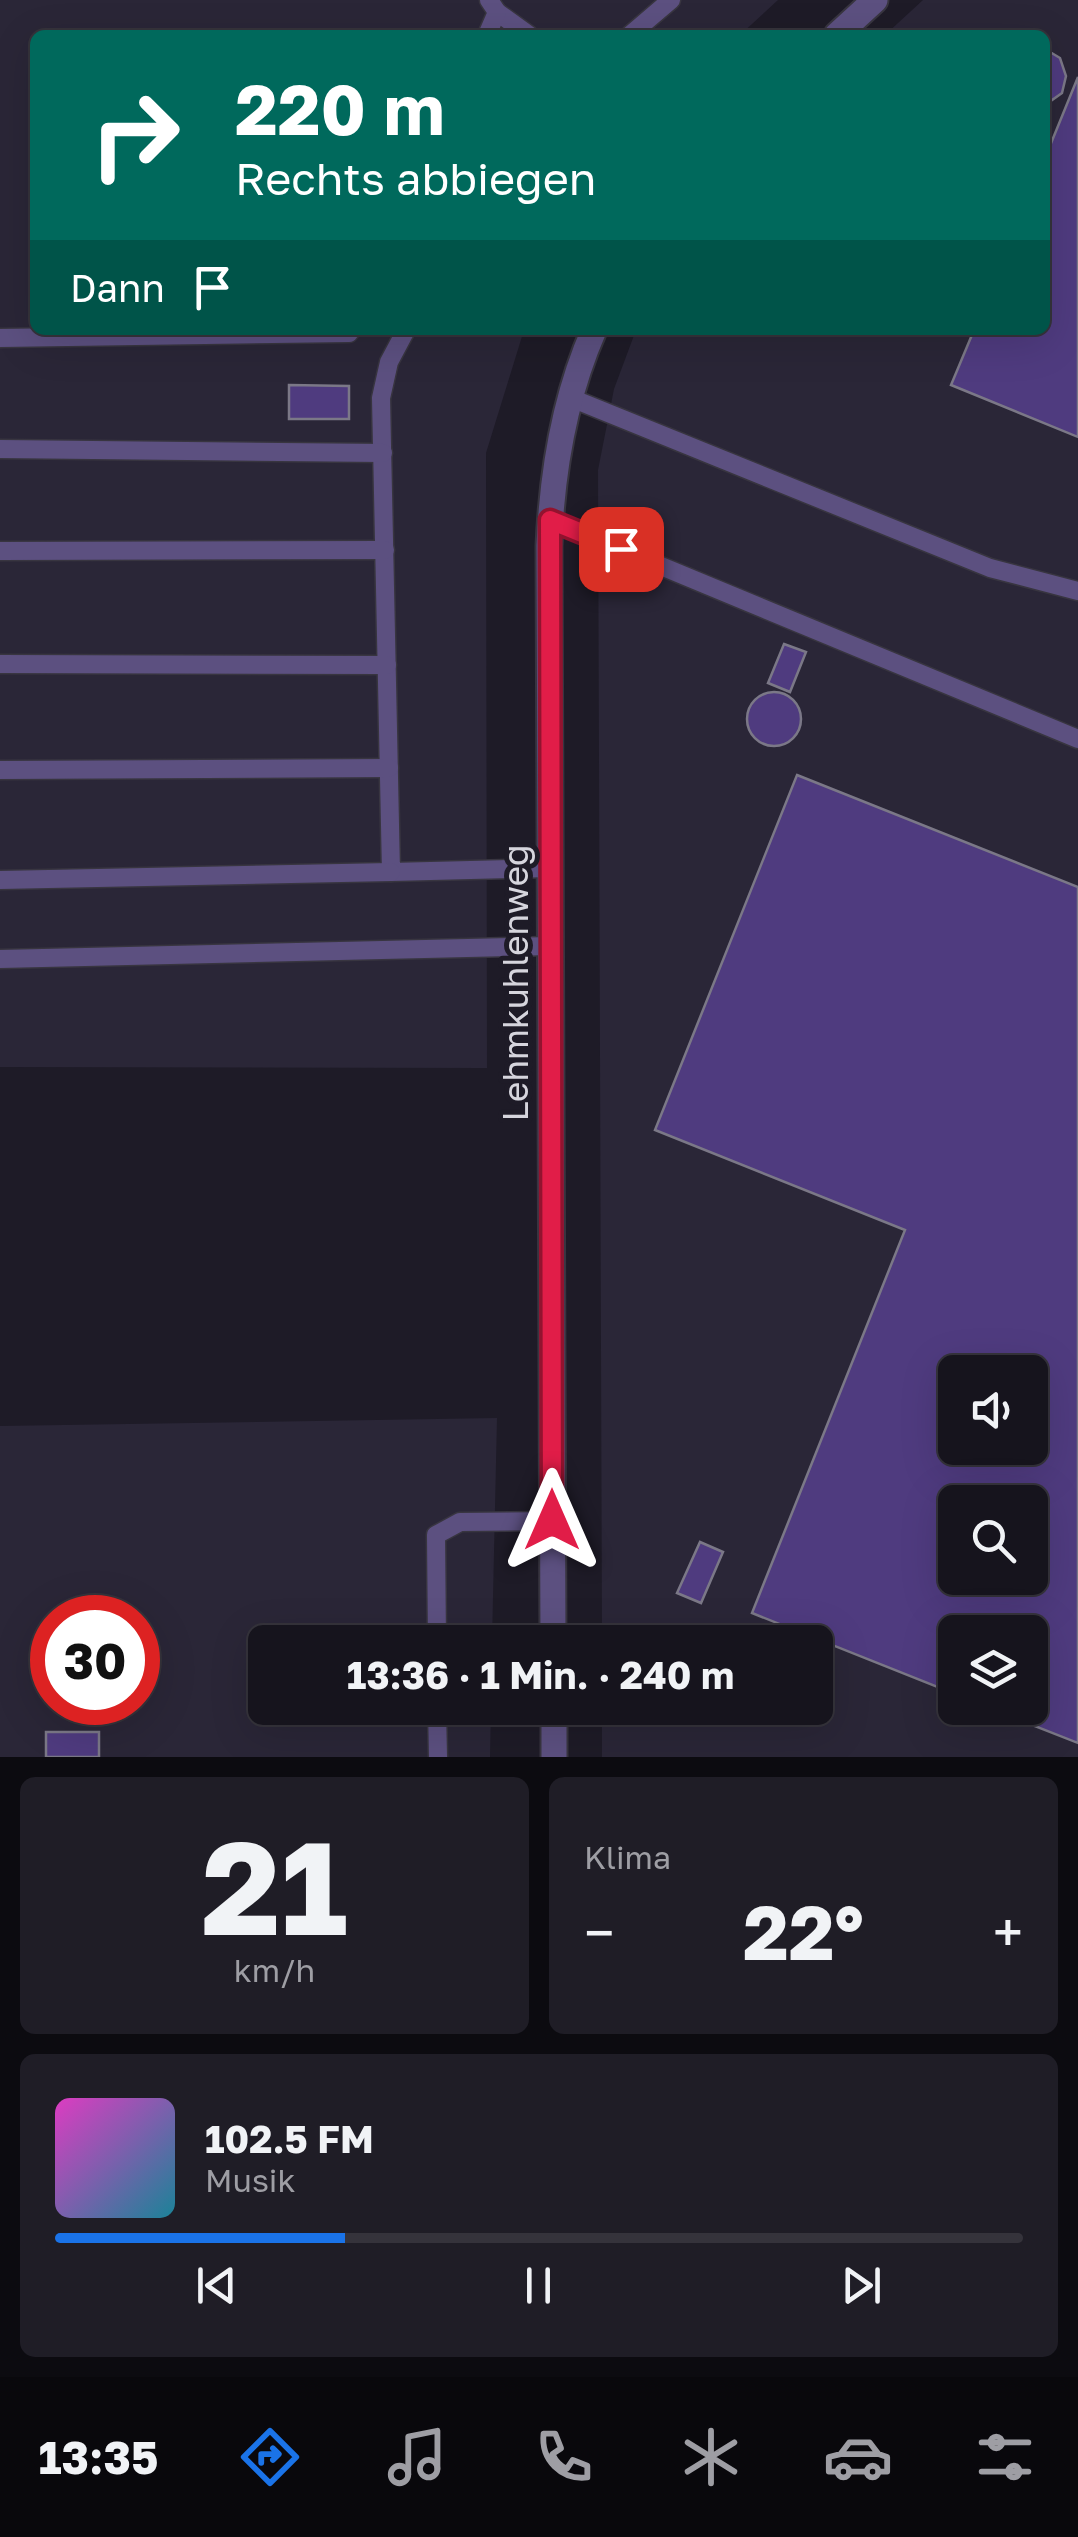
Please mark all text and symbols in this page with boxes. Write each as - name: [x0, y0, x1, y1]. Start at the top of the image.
- text: 220 m: [235, 66, 445, 150]
- icon: right: [70, 70, 200, 200]
- text: Rechts abbiegen: [235, 151, 597, 205]
- icon: arrive: [185, 260, 240, 315]
- text: Dann: [70, 265, 165, 310]
- pin: [579, 507, 664, 592]
- icon: arrive: [594, 522, 649, 577]
- street label: Lehmkuhlenweg: [494, 844, 536, 1122]
- map controls: [938, 1355, 1048, 1725]
- button: sound: [938, 1355, 1048, 1465]
- position arrow: [500, 1468, 604, 1572]
- button: search: [938, 1485, 1048, 1595]
- speed limit sign: 30: [30, 1595, 160, 1725]
- button: layers: [938, 1615, 1048, 1725]
- text: 13:36 · 1 Min. · 240 m: [347, 1652, 734, 1697]
- text: 21: [201, 1808, 348, 1964]
- text: Klima: [584, 1838, 671, 1876]
- text: 22°: [743, 1886, 864, 1977]
- text: −: [584, 1899, 614, 1965]
- text: +: [993, 1899, 1023, 1965]
- text: km/h: [234, 1951, 315, 1989]
- text: 102.5 FM: [205, 2116, 374, 2161]
- text: Musik: [205, 2161, 296, 2199]
- icon: previous: [189, 2258, 244, 2313]
- icon: pause: [511, 2258, 566, 2313]
- icon: next: [834, 2258, 889, 2313]
- icon: directions: [235, 2422, 305, 2492]
- icon: music: [382, 2422, 452, 2492]
- icon: phone: [529, 2422, 599, 2492]
- icon: climate: [676, 2422, 746, 2492]
- icon: car: [823, 2422, 893, 2492]
- icon: filters: [970, 2422, 1040, 2492]
- text: 13:35: [38, 2430, 158, 2484]

